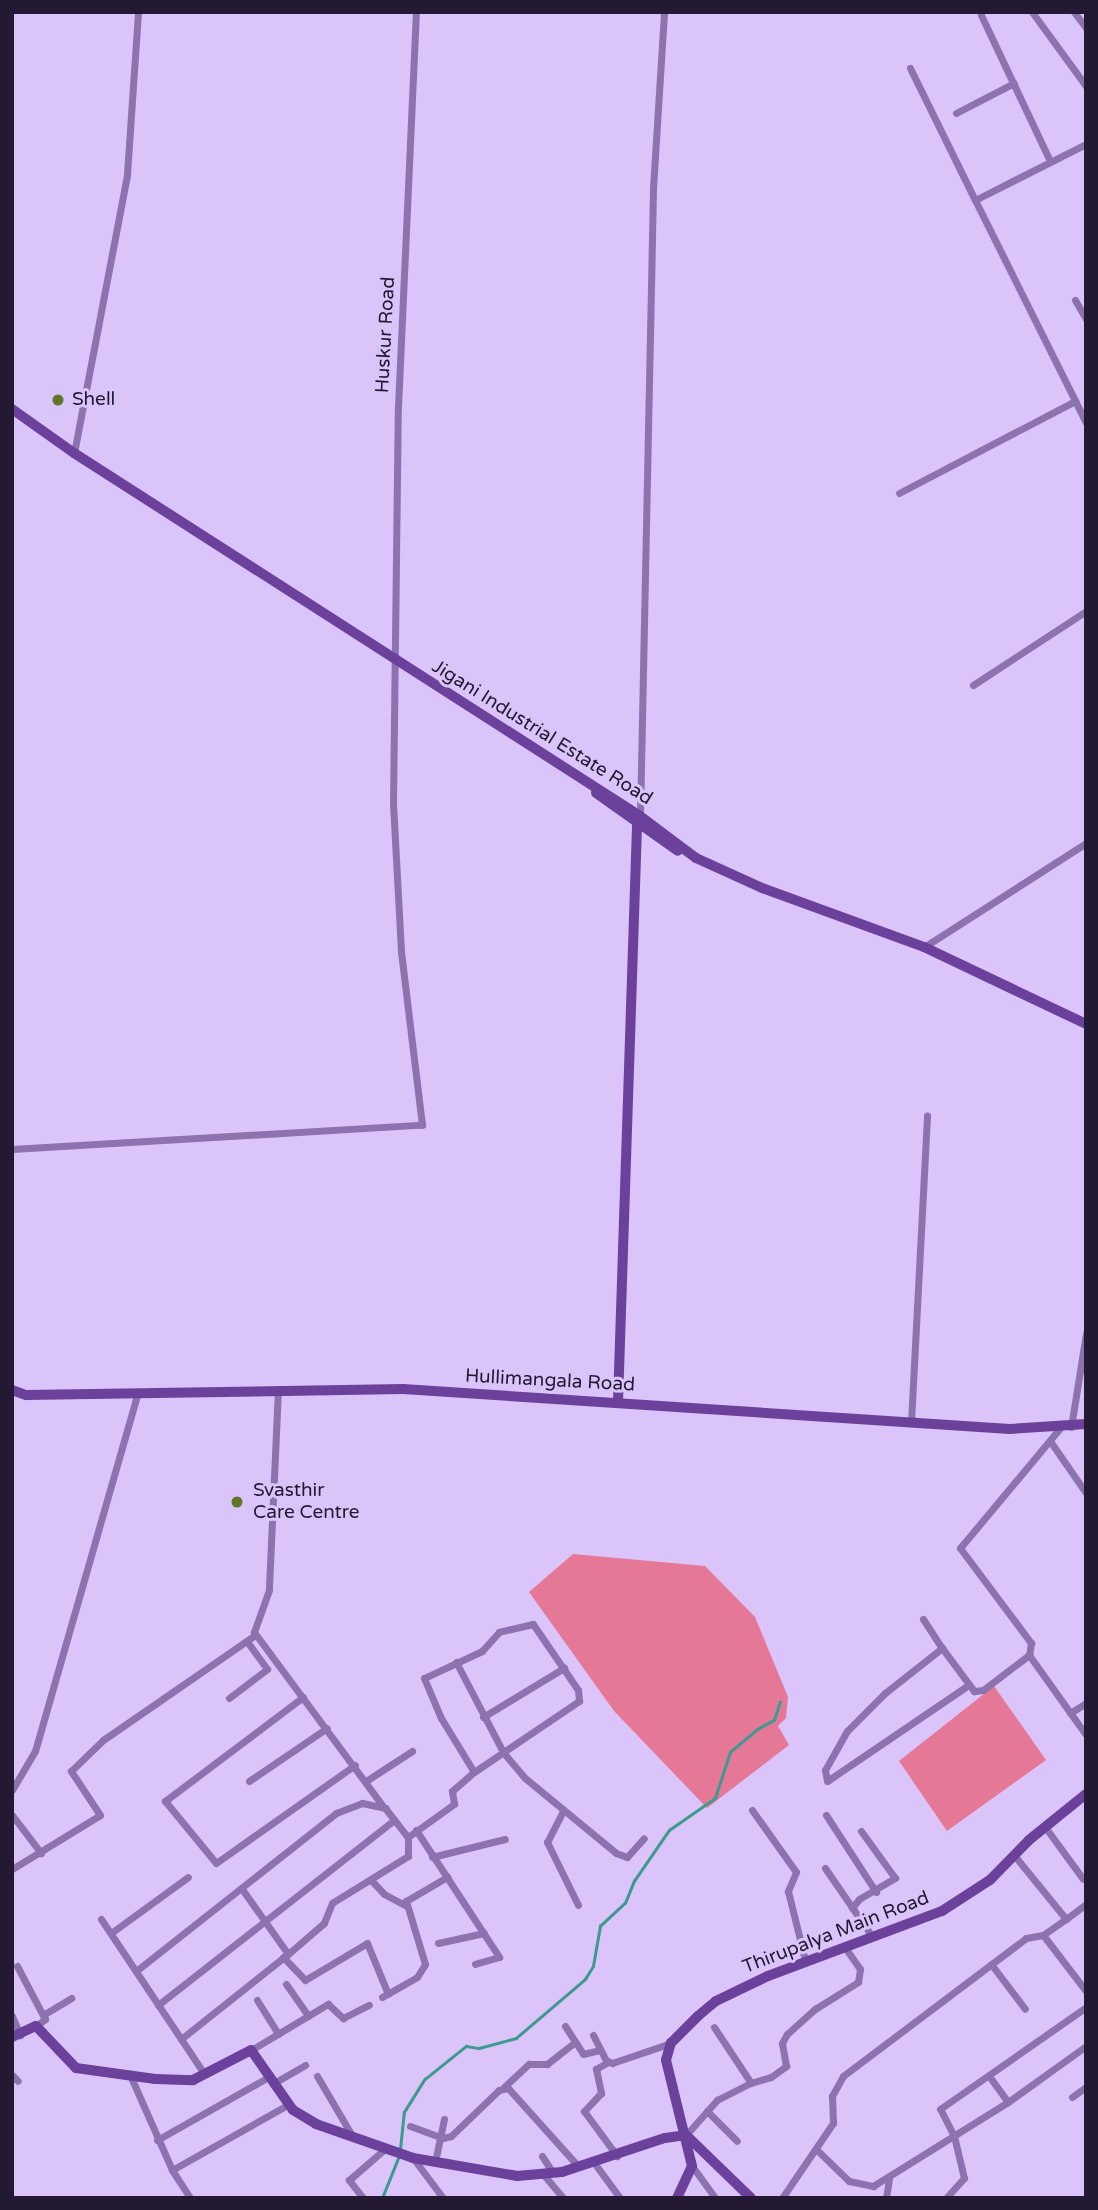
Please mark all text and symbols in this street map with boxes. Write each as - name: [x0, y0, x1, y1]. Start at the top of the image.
- street label: Huskur Road: [372, 276, 400, 394]
- place label: Shell: [72, 389, 115, 411]
- marker: Shell: [50, 392, 66, 408]
- street label: Jigani Industrial Estate Road: [427, 656, 657, 810]
- street label: Hullimangala Road: [464, 1365, 636, 1397]
- place label: Svasthir Care Centre: [253, 1480, 360, 1524]
- marker: Svasthir Care Centre: [227, 1492, 247, 1512]
- street label: Thirupalya Main Road: [740, 1887, 932, 1979]

